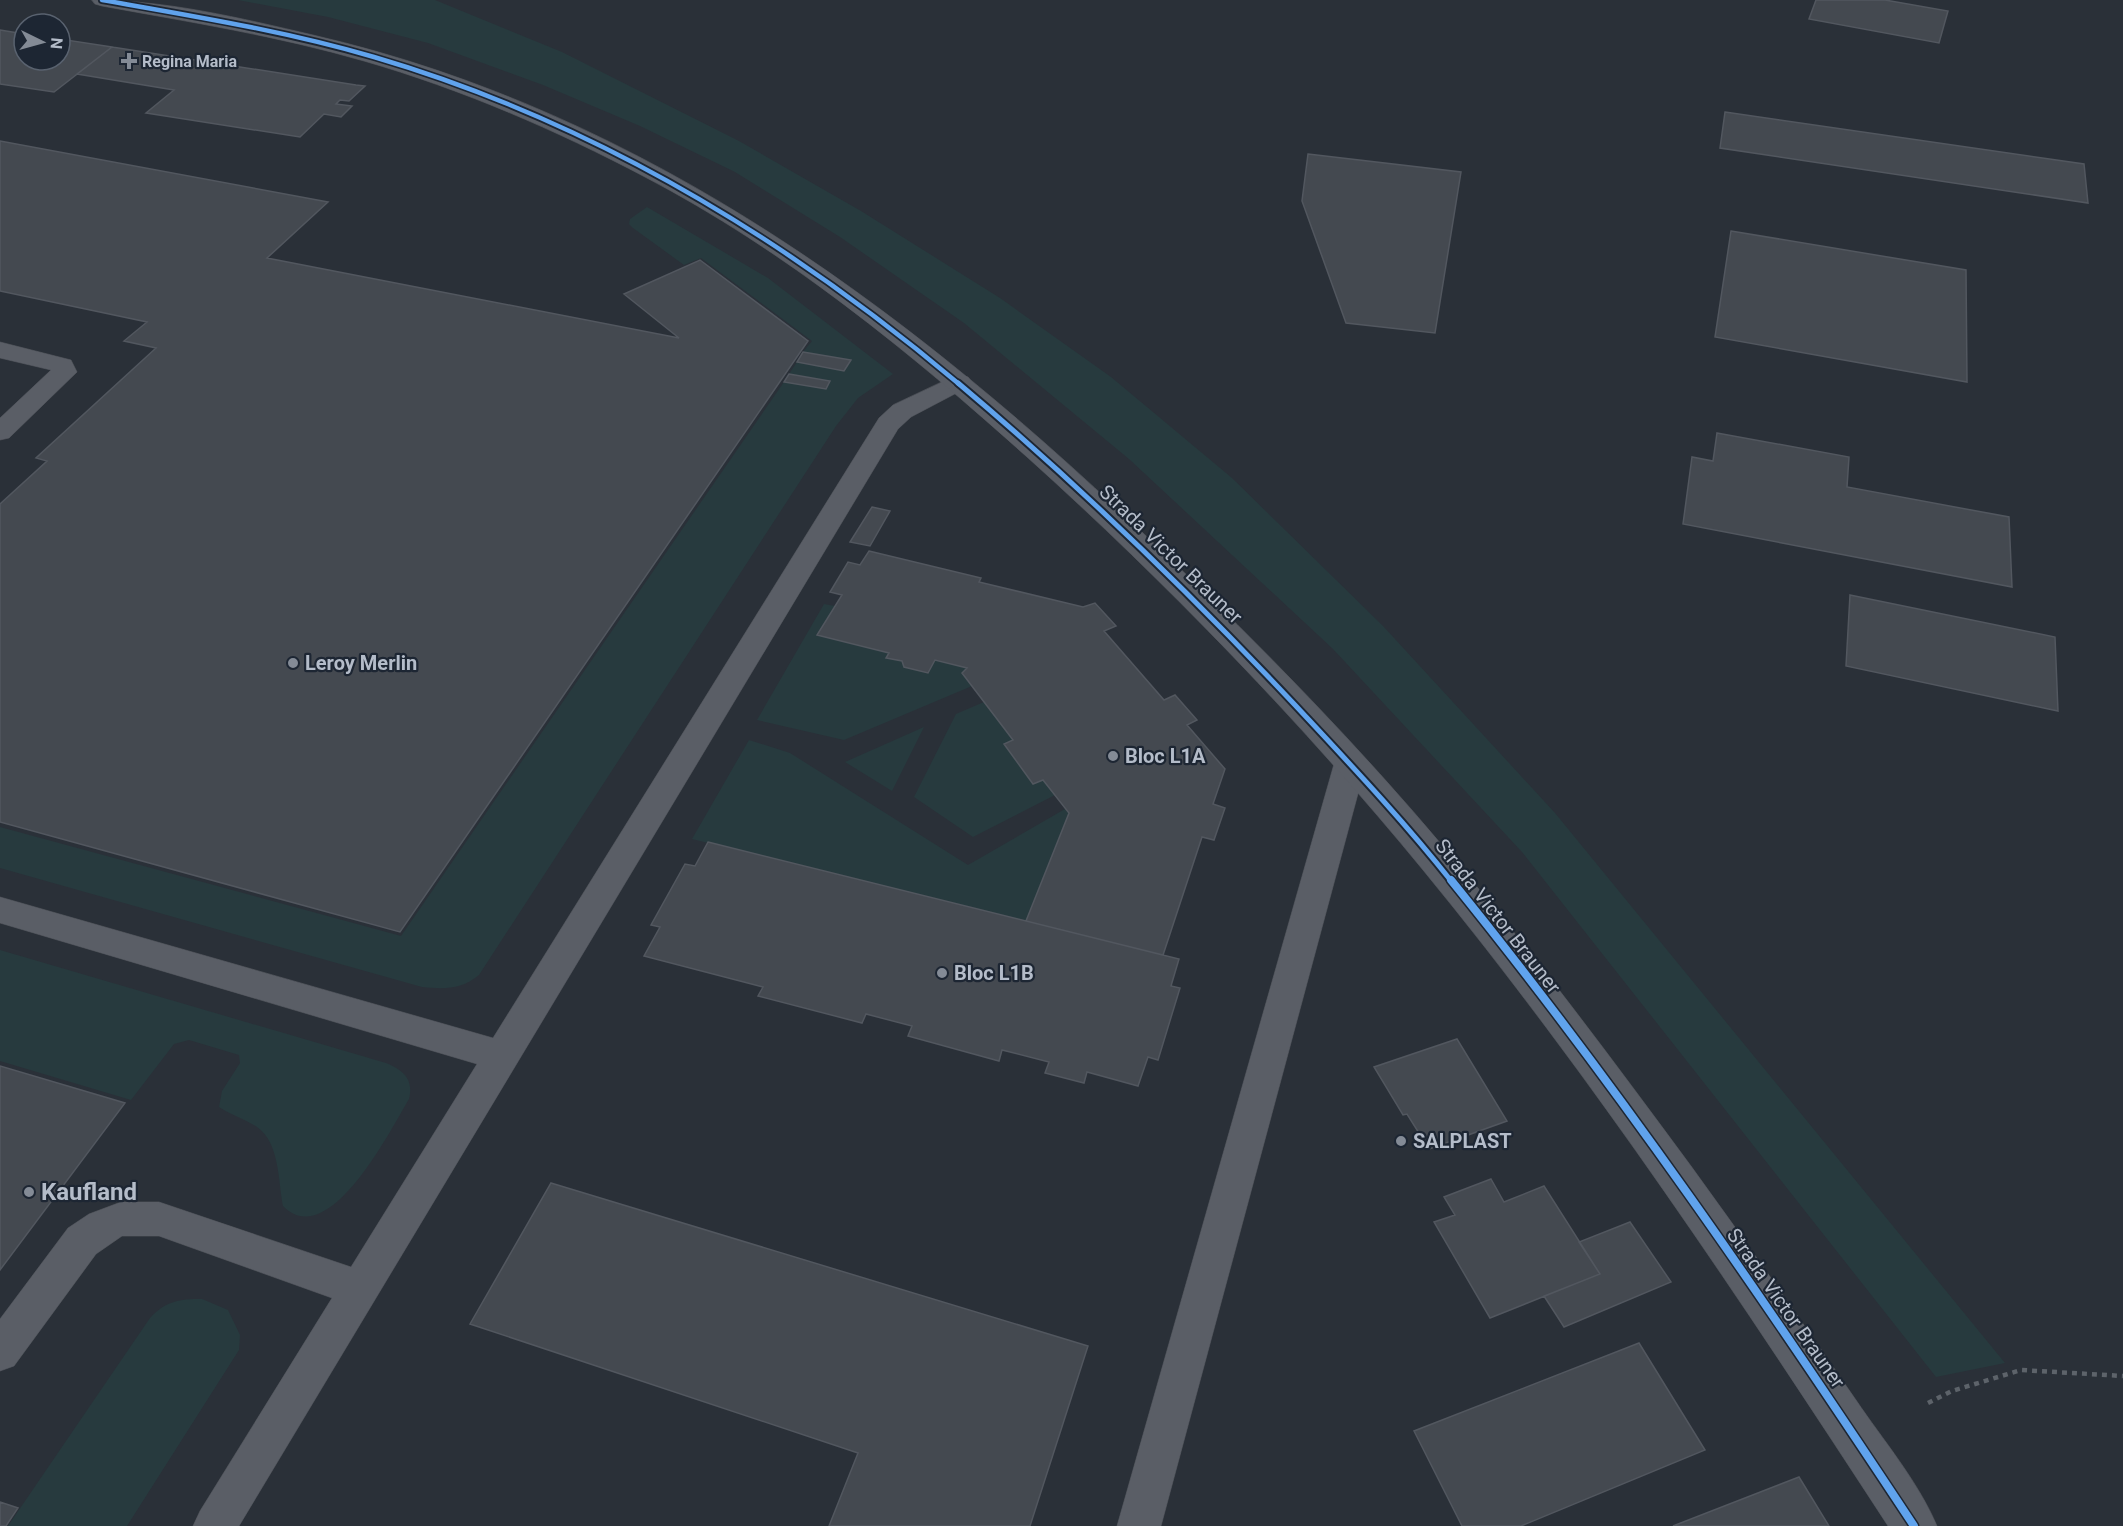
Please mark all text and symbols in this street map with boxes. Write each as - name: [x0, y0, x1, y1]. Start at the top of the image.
- north arrow: [12, 12, 72, 72]
- text: N: [46, 37, 66, 50]
- marker: Regina Maria: [120, 52, 138, 70]
- place label: Regina Maria: [142, 52, 237, 71]
- street label: Strada Victor Brauner: [1094, 480, 1248, 629]
- place label: Leroy Merlin: [305, 651, 417, 675]
- marker: Leroy Merlin: [286, 656, 300, 670]
- place label: Bloc L1A: [1125, 744, 1206, 768]
- marker: Bloc L1A: [1106, 749, 1120, 763]
- street label: Strada Victor Brauner: [1430, 834, 1566, 998]
- place label: Bloc L1B: [954, 961, 1034, 985]
- marker: Bloc L1B: [935, 966, 949, 980]
- place label: SALPLAST: [1413, 1129, 1512, 1153]
- marker: SALPLAST: [1394, 1134, 1408, 1148]
- place label: Kaufland: [41, 1178, 137, 1206]
- marker: Kaufland: [22, 1185, 36, 1199]
- street label: Strada Victor Brauner: [1722, 1223, 1850, 1393]

